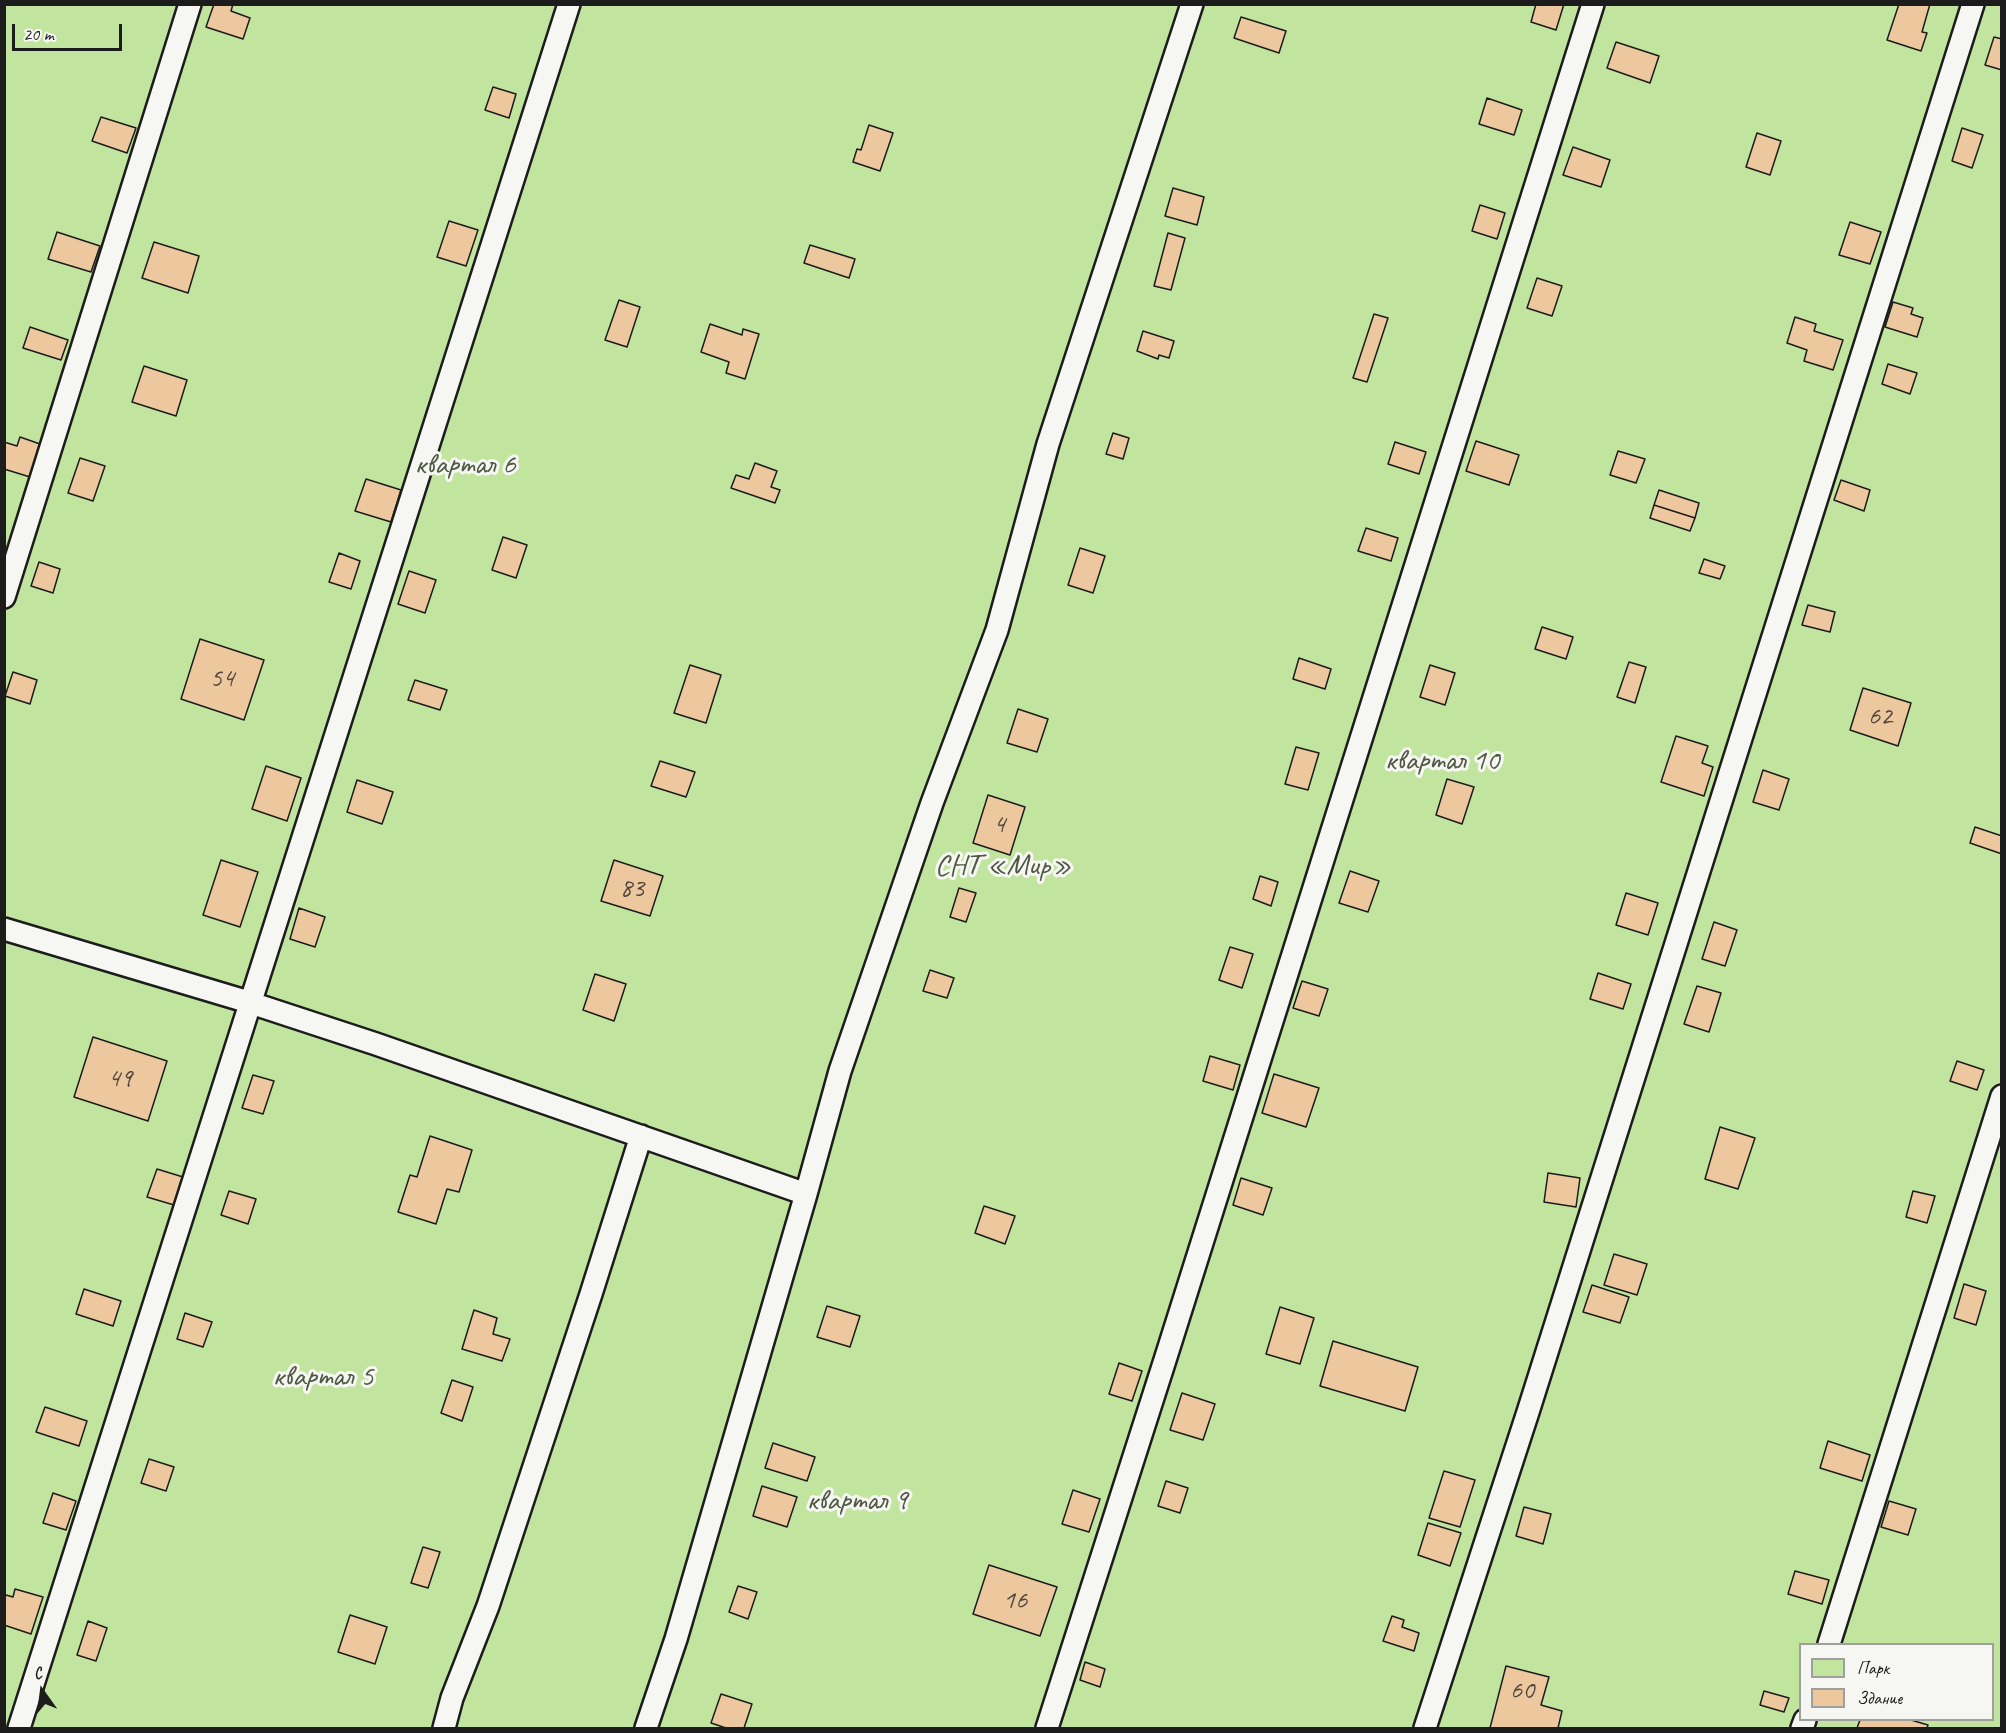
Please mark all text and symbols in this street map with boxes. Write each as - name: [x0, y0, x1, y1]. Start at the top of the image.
- scale bar: [15, 12, 124, 50]
- text: 20 m: [23, 23, 54, 45]
- park label: квартал 6: [414, 447, 516, 483]
- house number: 54: [210, 663, 234, 695]
- house number: 62: [1868, 701, 1892, 733]
- park label: квартал 10: [1385, 743, 1499, 779]
- house number: 4: [993, 809, 1005, 841]
- park label: СНТ «Мир»: [935, 848, 1071, 884]
- house number: 83: [620, 873, 644, 905]
- house number: 49: [108, 1063, 132, 1095]
- park label: квартал 5: [272, 1359, 374, 1395]
- park label: квартал 9: [806, 1483, 908, 1519]
- house number: 16: [1003, 1585, 1027, 1617]
- legend: [1799, 1643, 1994, 1721]
- text: Парк: [1857, 1657, 1889, 1679]
- north arrow: [12, 1661, 72, 1721]
- text: С: [31, 1663, 44, 1684]
- house number: 60: [1510, 1675, 1534, 1707]
- text: Здание: [1857, 1687, 1902, 1709]

